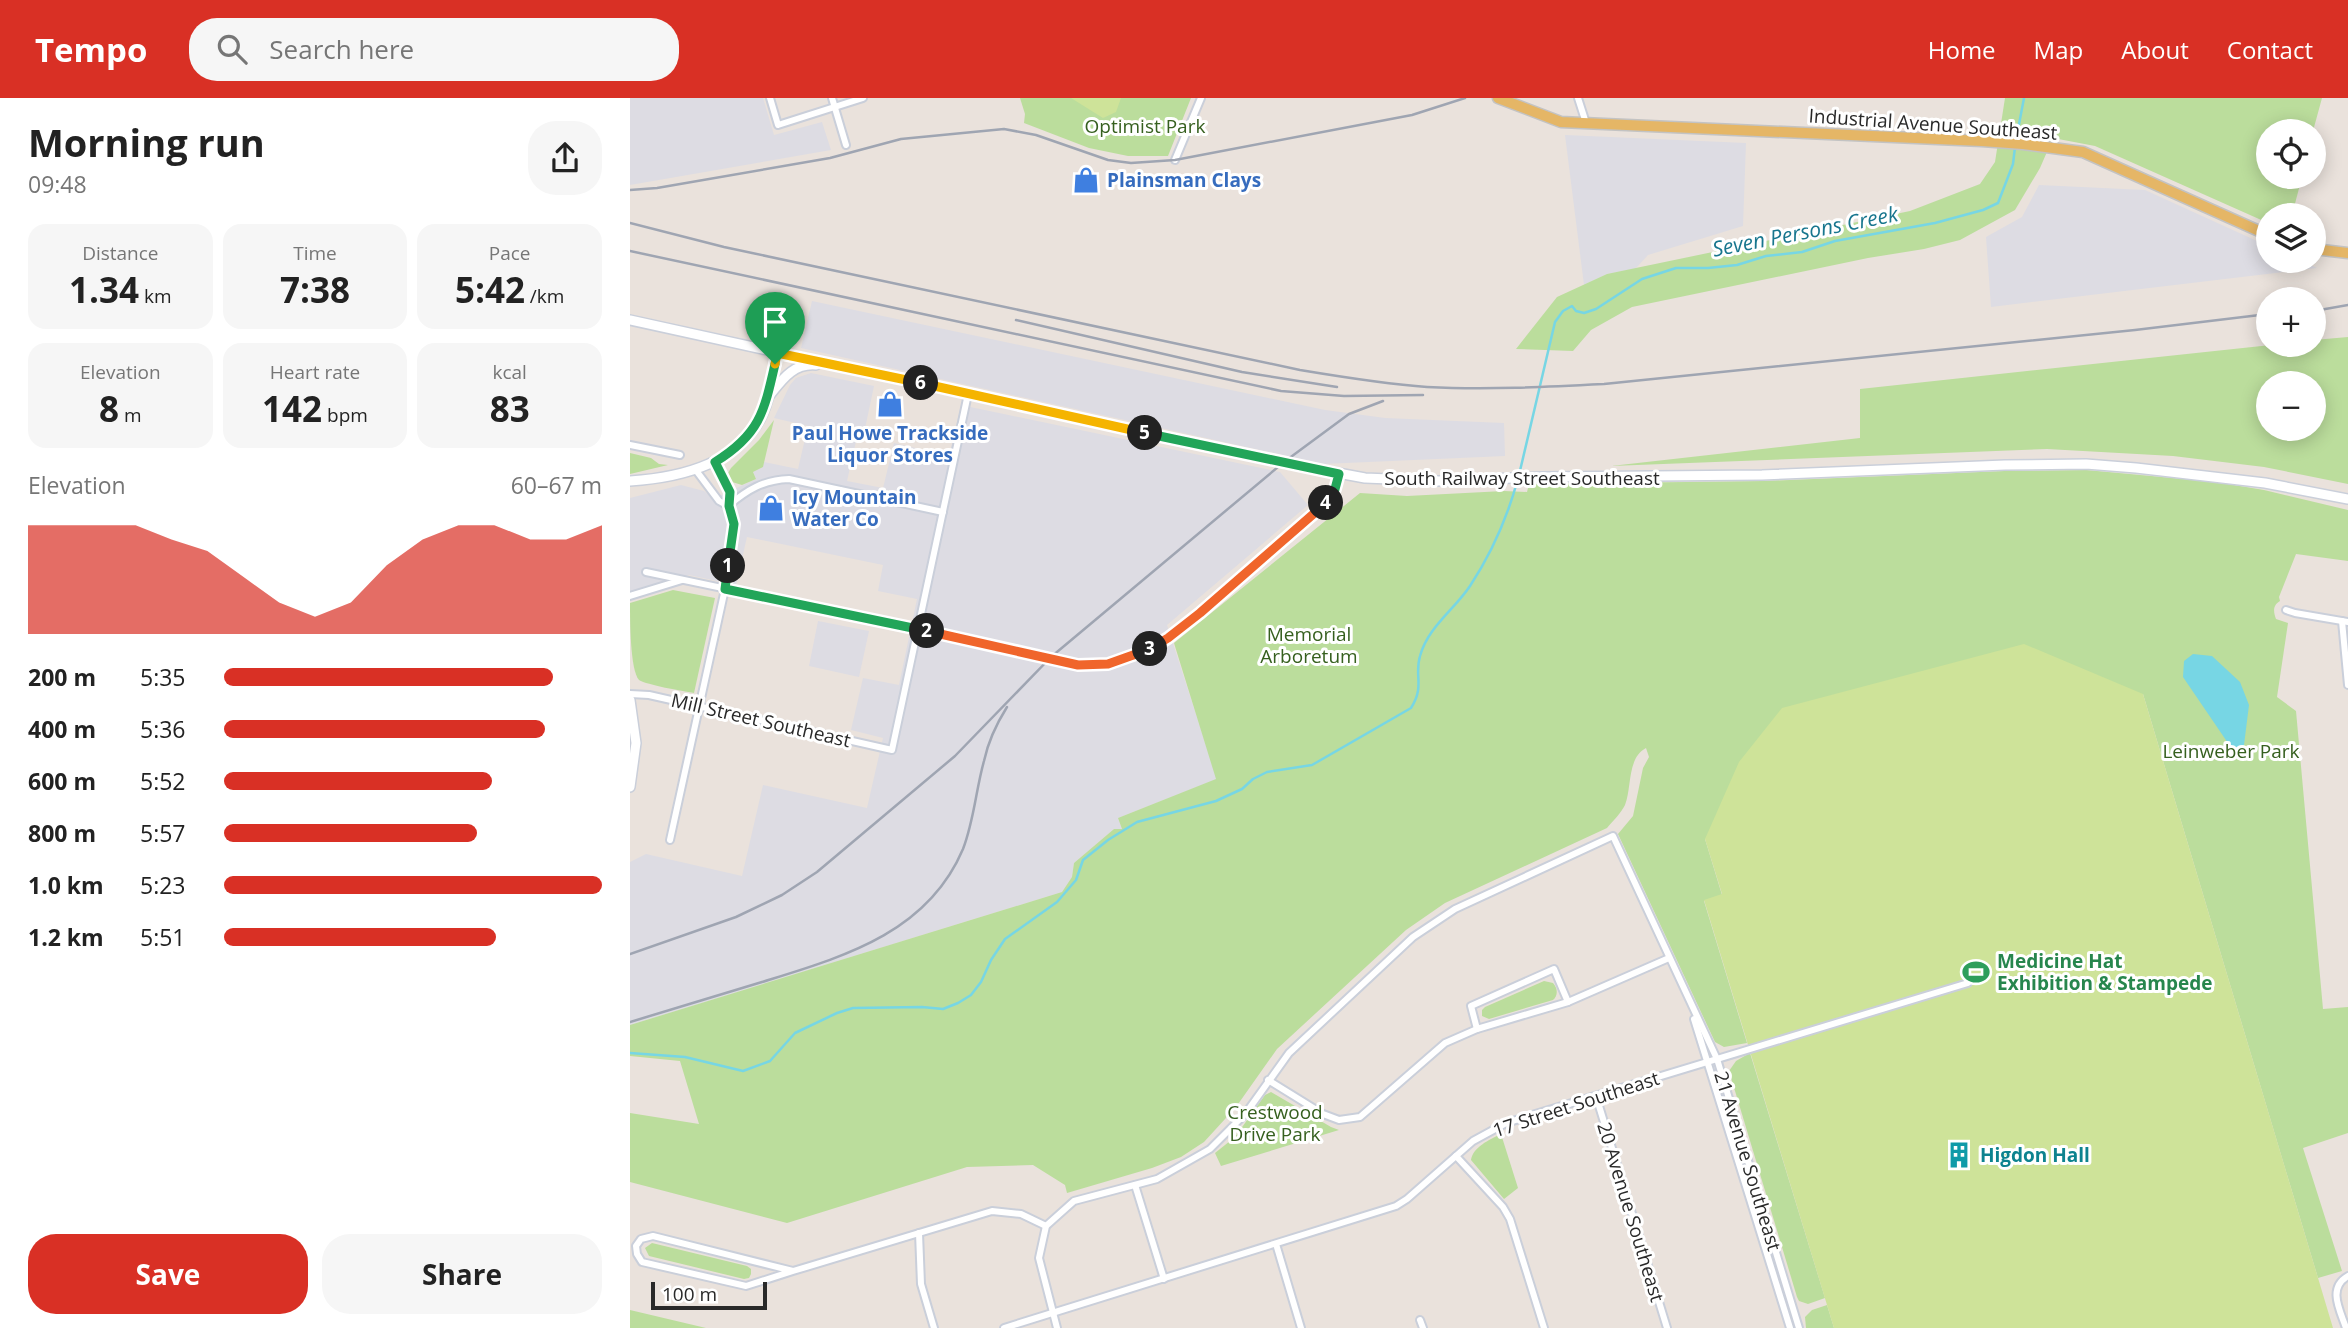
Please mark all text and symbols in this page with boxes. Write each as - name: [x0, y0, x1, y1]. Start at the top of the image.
- search box: [189, 18, 679, 81]
- text: Tempo: [35, 27, 147, 72]
- icon: search: [213, 30, 251, 68]
- text: Search here: [269, 31, 414, 67]
- text: Home: [1928, 33, 1996, 66]
- text: Map: [2034, 33, 2083, 66]
- text: About: [2121, 33, 2189, 66]
- text: Contact: [2227, 33, 2313, 66]
- street label: Industrial Avenue Southeast: [1808, 102, 2058, 146]
- park label: Optimist Park: [1085, 113, 1205, 139]
- text: Morning run: [28, 116, 265, 168]
- map controls: [2256, 119, 2326, 441]
- button: locate: [2256, 119, 2326, 189]
- button: share: [528, 121, 602, 195]
- shop icon: Plainsman Clays: [1071, 165, 1101, 195]
- place label: Plainsman Clays: [1107, 167, 1261, 193]
- text: 09:48: [28, 168, 87, 200]
- water label: Seven Persons Creek: [1710, 199, 1901, 263]
- button: layers: [2256, 203, 2326, 273]
- text: Distance: [82, 240, 159, 266]
- text: Time: [293, 240, 337, 266]
- text: Pace: [489, 240, 531, 266]
- text: 1.34: [69, 266, 139, 313]
- text: 7:38: [280, 266, 350, 313]
- text: 5:42: [455, 266, 525, 313]
- text: km: [139, 283, 172, 309]
- text: /km: [525, 283, 564, 309]
- button: +: [2256, 287, 2326, 357]
- pin: [745, 292, 805, 364]
- icon: arrive: [756, 303, 794, 341]
- text: Elevation: [80, 359, 161, 385]
- text: Heart rate: [270, 359, 360, 385]
- text: kcal: [492, 359, 527, 385]
- pin: 6: [904, 366, 938, 400]
- text: 6: [915, 369, 926, 395]
- button: −: [2256, 371, 2326, 441]
- text: 8: [99, 385, 119, 432]
- text: 142: [262, 385, 322, 432]
- text: 83: [490, 385, 530, 432]
- shop icon: Paul Howe Trackside Liquor Stores: [875, 389, 905, 419]
- text: m: [119, 402, 142, 428]
- text: bpm: [322, 402, 368, 428]
- pin: 5: [1128, 416, 1162, 450]
- text: 5: [1139, 419, 1150, 445]
- place label: Paul Howe Trackside Liquor Stores: [792, 420, 988, 468]
- street label: South Railway Street Southeast: [1384, 465, 1660, 491]
- text: Elevation: [28, 469, 126, 501]
- text: 60–67 m: [511, 469, 602, 501]
- place label: Icy Mountain Water Co: [792, 484, 916, 532]
- pin: 4: [1308, 486, 1344, 520]
- text: 4: [1320, 489, 1331, 515]
- shop icon: Icy Mountain Water Co: [756, 493, 786, 523]
- pin: 1: [710, 548, 746, 584]
- text: 1: [722, 552, 733, 578]
- pin: 2: [910, 614, 944, 648]
- text: 2: [921, 617, 932, 643]
- park label: Memorial Arboretum: [1260, 621, 1358, 669]
- pin: 3: [1133, 632, 1168, 666]
- text: 3: [1144, 635, 1155, 661]
- text: 200 m: [28, 661, 96, 693]
- text: 5:35: [140, 661, 186, 693]
- street label: Mill Street Southeast: [669, 687, 853, 753]
- text: 400 m: [28, 713, 96, 745]
- text: 5:36: [140, 713, 186, 745]
- park label: Leinweber Park: [2162, 738, 2300, 764]
- text: 600 m: [28, 765, 96, 797]
- text: 5:52: [140, 765, 186, 797]
- text: 800 m: [28, 817, 96, 849]
- text: 5:57: [140, 817, 186, 849]
- text: 1.0 km: [28, 869, 104, 901]
- text: 5:23: [140, 869, 186, 901]
- text: 1.2 km: [28, 921, 104, 953]
- text: 5:51: [140, 921, 186, 953]
- place label: Medicine Hat Exhibition & Stampede: [1997, 948, 2213, 996]
- sports icon: Medicine Hat Exhibition & Stampede: [1961, 957, 1991, 987]
- street label: 17 Street Southeast: [1489, 1065, 1663, 1143]
- street label: 21 Avenue Southeast: [1708, 1068, 1788, 1254]
- park label: Crestwood Drive Park: [1227, 1099, 1323, 1147]
- street label: 20 Avenue Southeast: [1591, 1119, 1671, 1305]
- building icon: Higdon Hall: [1944, 1140, 1974, 1170]
- place label: Higdon Hall: [1980, 1142, 2090, 1168]
- button: Save: [28, 1234, 308, 1314]
- button: Share: [322, 1234, 602, 1314]
- scale bar: [651, 1279, 766, 1311]
- text: 100 m: [662, 1281, 717, 1307]

